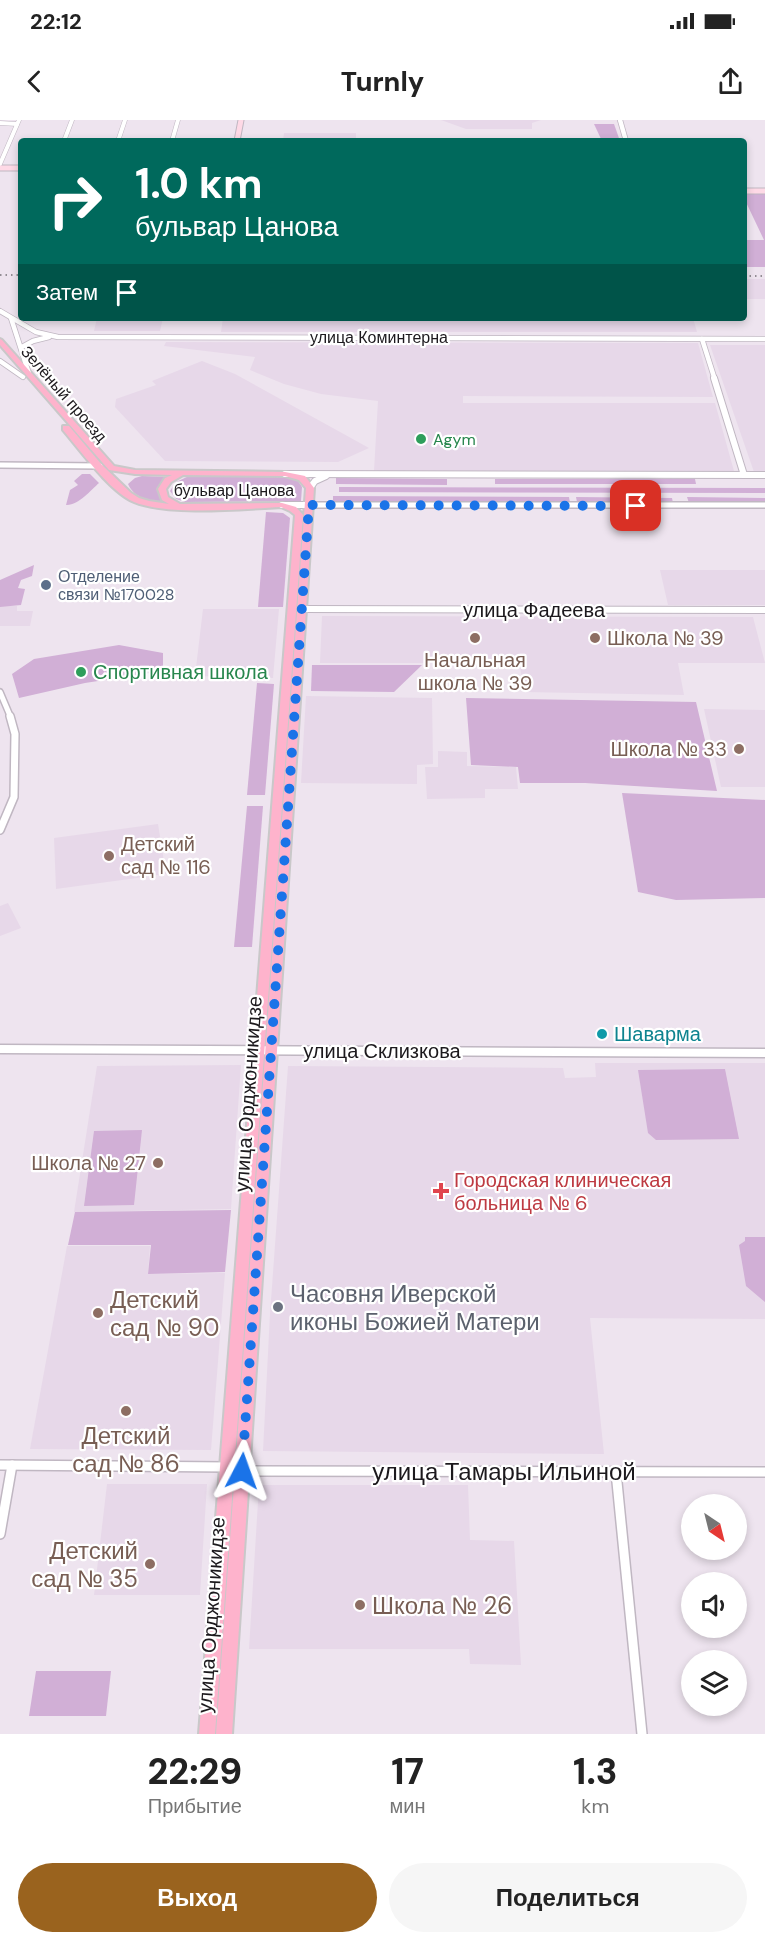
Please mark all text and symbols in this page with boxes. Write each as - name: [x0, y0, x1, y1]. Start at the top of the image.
- text: 22:12: [30, 7, 82, 36]
- text: Turnly: [341, 64, 424, 99]
- icon: back: [18, 65, 51, 98]
- icon: share: [714, 65, 747, 98]
- text: 1.0 km: [135, 156, 262, 211]
- icon: right: [36, 162, 114, 240]
- text: бульвар Цанова: [135, 209, 338, 244]
- icon: arrive: [110, 276, 143, 309]
- text: Затем: [36, 278, 98, 307]
- street label: улица Коминтерна: [310, 327, 448, 348]
- street label: Зелёный проезд: [16, 341, 112, 447]
- place label: Agym: [433, 429, 476, 450]
- marker: Agym: [414, 432, 428, 446]
- street label: бульвар Цанова: [174, 480, 294, 501]
- pin: [610, 480, 661, 531]
- icon: arrive: [619, 489, 652, 522]
- place label: Отделение связи №170028: [58, 566, 174, 605]
- marker: Отделение связи №170028: [39, 578, 53, 592]
- street label: улица Фадеева: [463, 597, 606, 623]
- place label: Школа № 39: [607, 625, 724, 651]
- marker: Начальная школа № 39: [468, 631, 482, 645]
- marker: Школа № 39: [588, 631, 602, 645]
- place label: Начальная школа № 39: [418, 647, 532, 696]
- place label: Спортивная школа: [93, 659, 269, 685]
- marker: Спортивная школа: [74, 665, 88, 679]
- place label: Школа № 33: [610, 736, 727, 762]
- marker: Школа № 33: [732, 742, 746, 756]
- place label: Детский сад № 116: [121, 831, 211, 880]
- marker: Детский сад № 116: [102, 849, 116, 863]
- street label: улица Орджоникидзе: [228, 995, 268, 1193]
- place label: Шаварма: [614, 1021, 702, 1047]
- marker: Шаварма: [595, 1027, 609, 1041]
- street label: улица Склизкова: [303, 1038, 462, 1064]
- place label: Школа № 27: [31, 1150, 146, 1176]
- marker: Школа № 27: [151, 1156, 165, 1170]
- place label: Городская клиническая больница № 6: [454, 1167, 671, 1216]
- marker: Городская клиническая больница № 6: [432, 1182, 450, 1200]
- place label: Часовня Иверской иконы Божией Матери: [290, 1278, 540, 1337]
- place label: Детский сад № 90: [110, 1284, 219, 1343]
- marker: Часовня Иверской иконы Божией Матери: [271, 1300, 285, 1314]
- marker: Детский сад № 90: [91, 1306, 105, 1320]
- marker: Детский сад № 86: [119, 1404, 133, 1418]
- place label: Детский сад № 86: [72, 1420, 180, 1479]
- position arrow: [210, 1439, 274, 1503]
- street label: улица Тамары Ильиной: [372, 1456, 636, 1487]
- north arrow: [681, 1494, 747, 1560]
- map controls: [681, 1494, 747, 1716]
- street label: улица Орджоникидзе: [191, 1516, 231, 1714]
- place label: Детский сад № 35: [31, 1535, 138, 1594]
- marker: Детский сад № 35: [143, 1557, 157, 1571]
- button: sound: [681, 1572, 747, 1638]
- place label: Школа № 26: [372, 1590, 512, 1621]
- marker: Школа № 26: [353, 1598, 367, 1612]
- button: layers: [681, 1650, 747, 1716]
- text: 22:29: [148, 1748, 242, 1795]
- text: 17: [391, 1748, 424, 1795]
- text: 1.3: [573, 1748, 617, 1795]
- text: Прибытие: [148, 1793, 242, 1819]
- text: мин: [390, 1793, 426, 1819]
- text: km: [581, 1793, 609, 1819]
- button: Выход: [18, 1863, 377, 1932]
- button: Поделиться: [389, 1863, 747, 1932]

